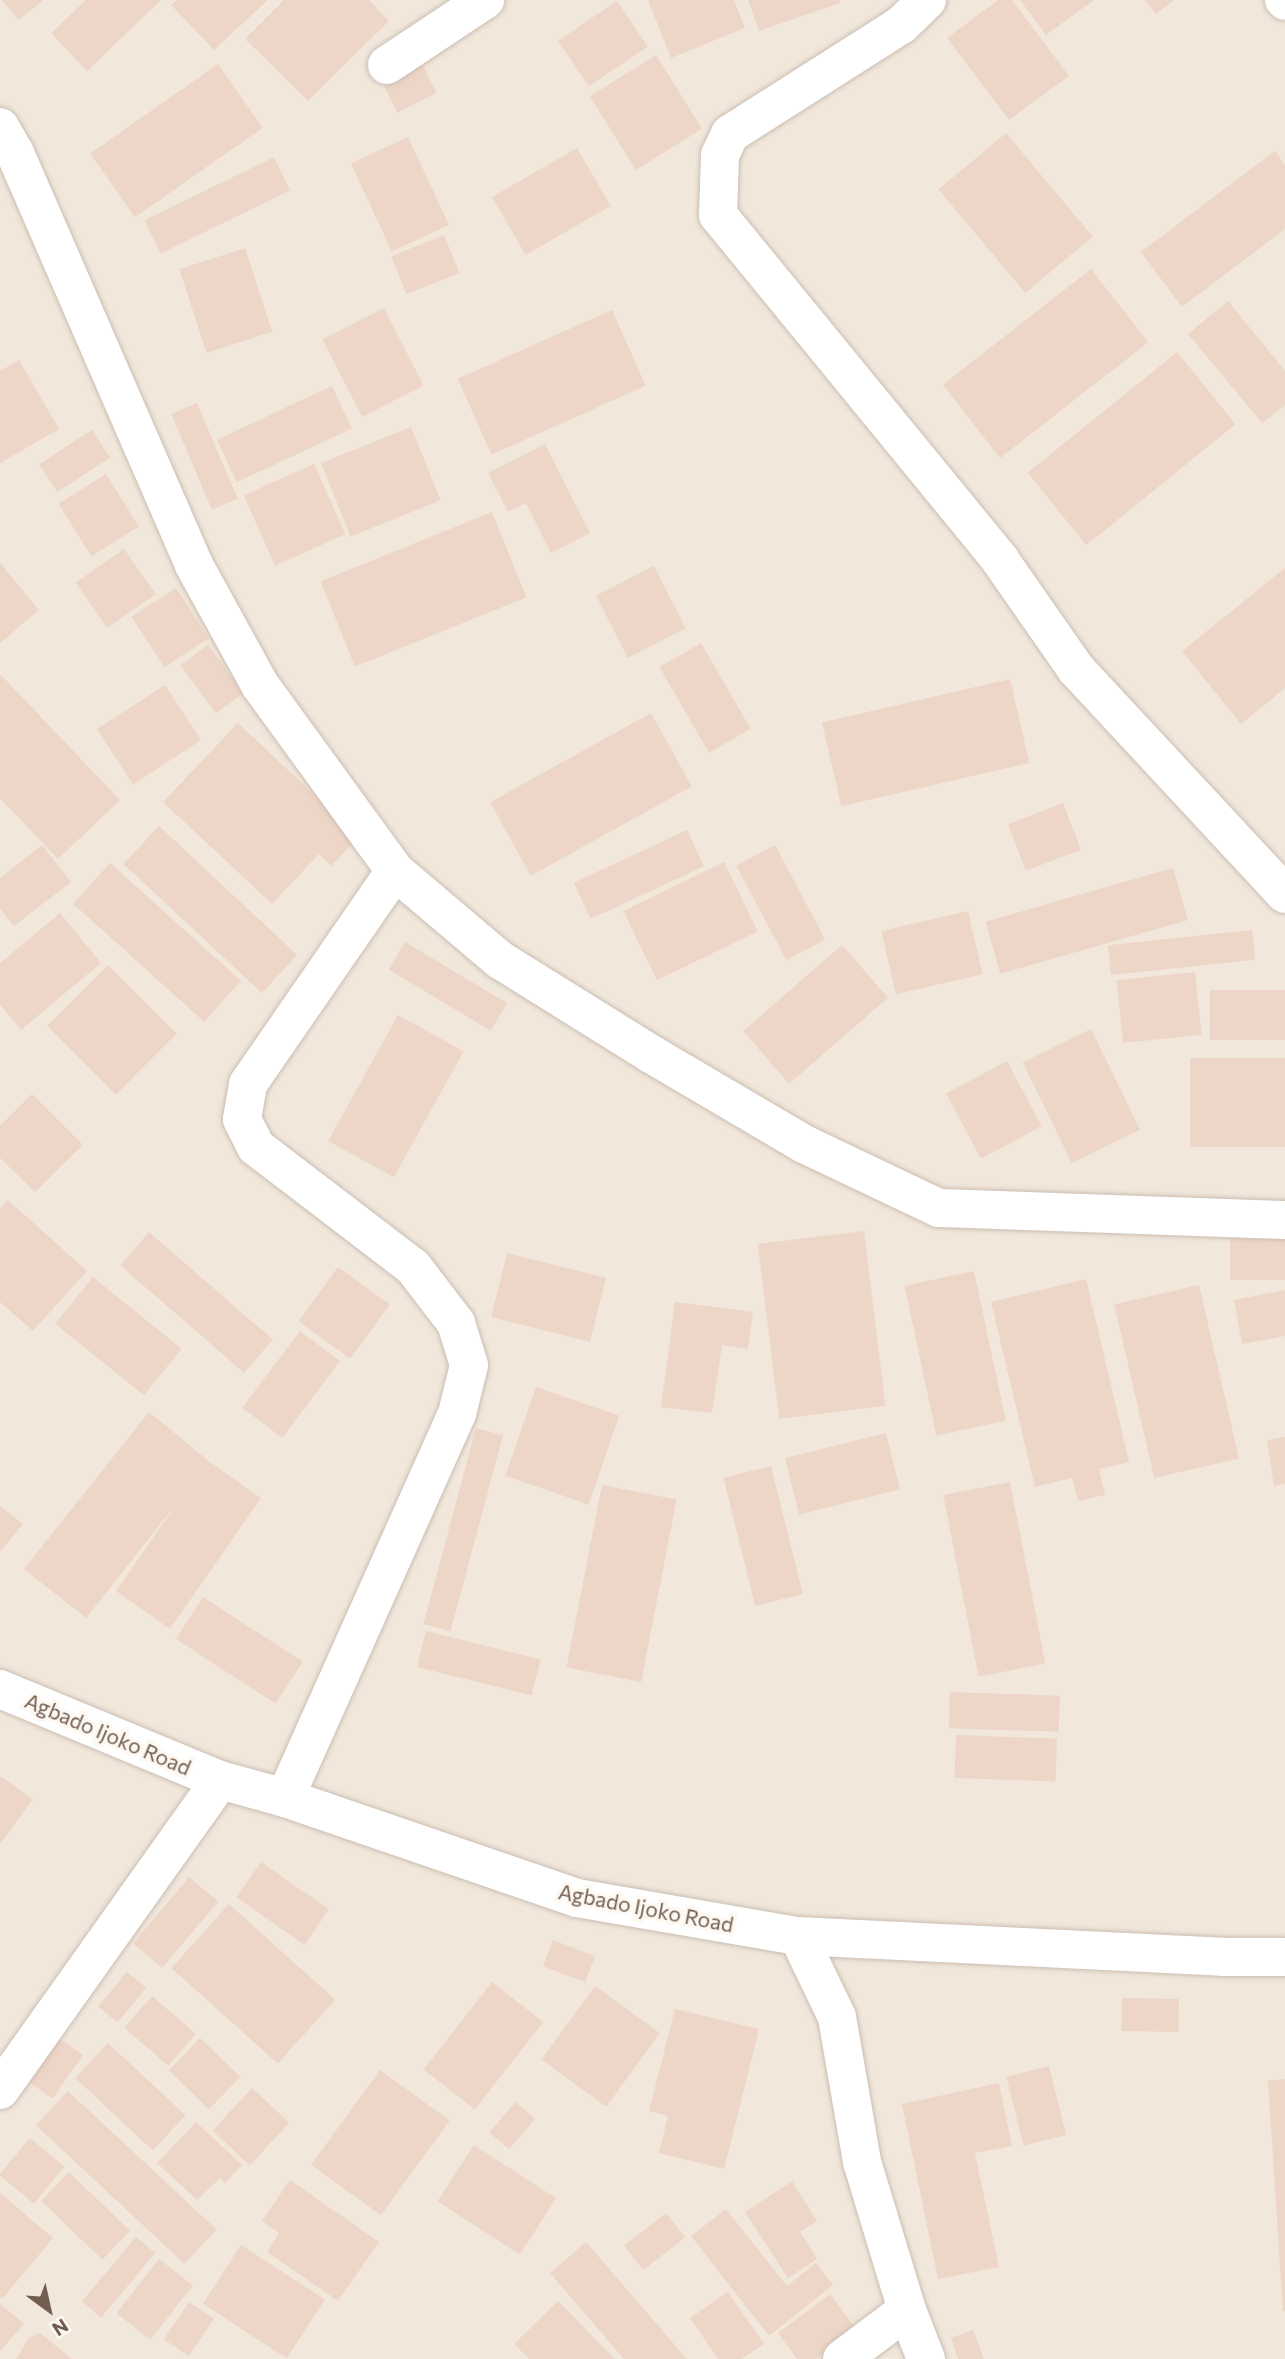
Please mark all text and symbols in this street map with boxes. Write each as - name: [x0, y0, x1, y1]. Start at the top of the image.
- street label: Agbado Ijoko Road: [21, 1688, 195, 1780]
- street label: Agbado Ijoko Road: [556, 1879, 736, 1937]
- north arrow: [14, 2275, 84, 2345]
- text: N: [48, 2314, 73, 2342]

